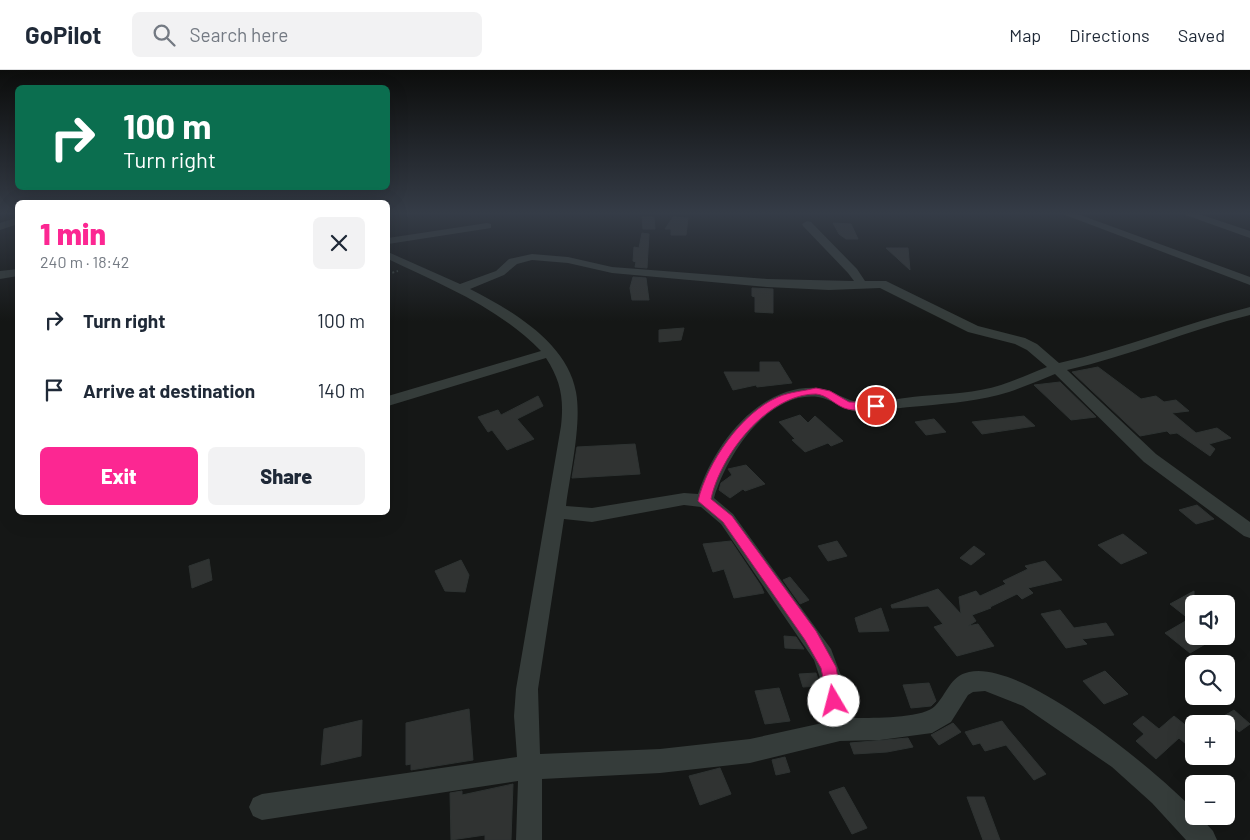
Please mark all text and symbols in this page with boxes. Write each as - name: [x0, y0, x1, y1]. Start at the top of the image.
- search box: [132, 12, 482, 57]
- text: GoPilot: [25, 20, 102, 49]
- icon: search: [150, 21, 178, 49]
- text: Search here: [190, 23, 288, 46]
- text: Map: [1009, 24, 1041, 46]
- text: Directions: [1069, 24, 1150, 46]
- text: Saved: [1178, 24, 1225, 46]
- text: 100 m: [123, 104, 212, 146]
- icon: right: [40, 105, 105, 170]
- text: Turn right: [123, 146, 216, 172]
- text: 1 min: [40, 215, 106, 251]
- button: close: [313, 217, 365, 269]
- text: 240 m · 18:42: [40, 252, 129, 271]
- icon: right: [40, 306, 68, 334]
- text: Turn right: [83, 309, 165, 332]
- text: 100 m: [317, 309, 365, 332]
- icon: arrive: [40, 376, 68, 404]
- text: Arrive at destination: [83, 379, 255, 402]
- text: 140 m: [318, 379, 365, 402]
- pin: [855, 385, 897, 427]
- icon: arrive: [862, 392, 890, 420]
- button: Exit: [40, 447, 198, 505]
- button: Share: [208, 447, 365, 505]
- map controls: [1185, 595, 1235, 825]
- button: sound: [1185, 595, 1235, 645]
- button: search: [1185, 655, 1235, 705]
- position arrow: [807, 674, 859, 726]
- button: +: [1185, 715, 1235, 765]
- button: −: [1185, 775, 1235, 825]

